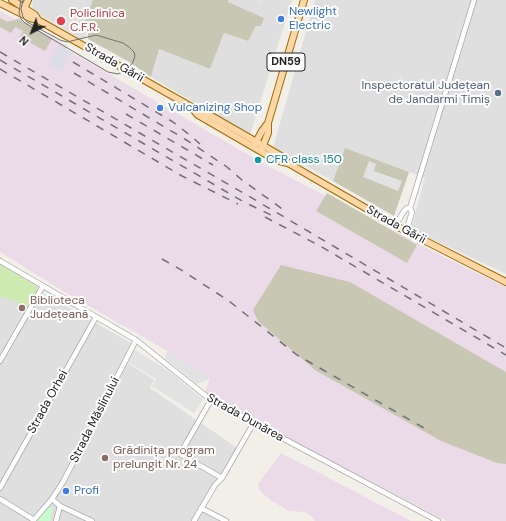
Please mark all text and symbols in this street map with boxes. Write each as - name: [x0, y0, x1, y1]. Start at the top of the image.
- place label: Newlight Electric: [289, 5, 337, 33]
- place label: Policlinica C.F.R.: [70, 7, 125, 35]
- north arrow: [12, 12, 52, 52]
- marker: Newlight Electric: [276, 14, 286, 24]
- marker: Policlinica C.F.R.: [55, 15, 67, 27]
- text: N: [16, 33, 32, 49]
- street label: Strada Gării: [82, 40, 146, 86]
- road number: DN59: [267, 53, 305, 71]
- place label: Inspectoratul Județean de Jandarmi Timiș: [362, 79, 490, 107]
- marker: Inspectoratul Județean de Jandarmi Timiș: [493, 88, 503, 98]
- place label: Vulcanizing Shop: [168, 101, 262, 115]
- marker: Vulcanizing Shop: [155, 103, 165, 113]
- place label: CFR class 150: [266, 153, 342, 167]
- marker: CFR class 150: [253, 155, 263, 165]
- street label: Strada Gării: [364, 203, 428, 247]
- place label: Biblioteca Județeană: [30, 294, 88, 322]
- marker: Biblioteca Județeană: [17, 303, 27, 313]
- street label: Strada Orhei: [25, 368, 71, 436]
- street label: Strada Măslinului: [67, 375, 123, 465]
- street label: Strada Dunărea: [204, 391, 286, 445]
- place label: Grădinița program prelungit Nr. 24: [113, 444, 215, 472]
- marker: Grădinița program prelungit Nr. 24: [100, 453, 110, 463]
- place label: Profi: [74, 484, 99, 498]
- marker: Profi: [61, 486, 71, 496]

